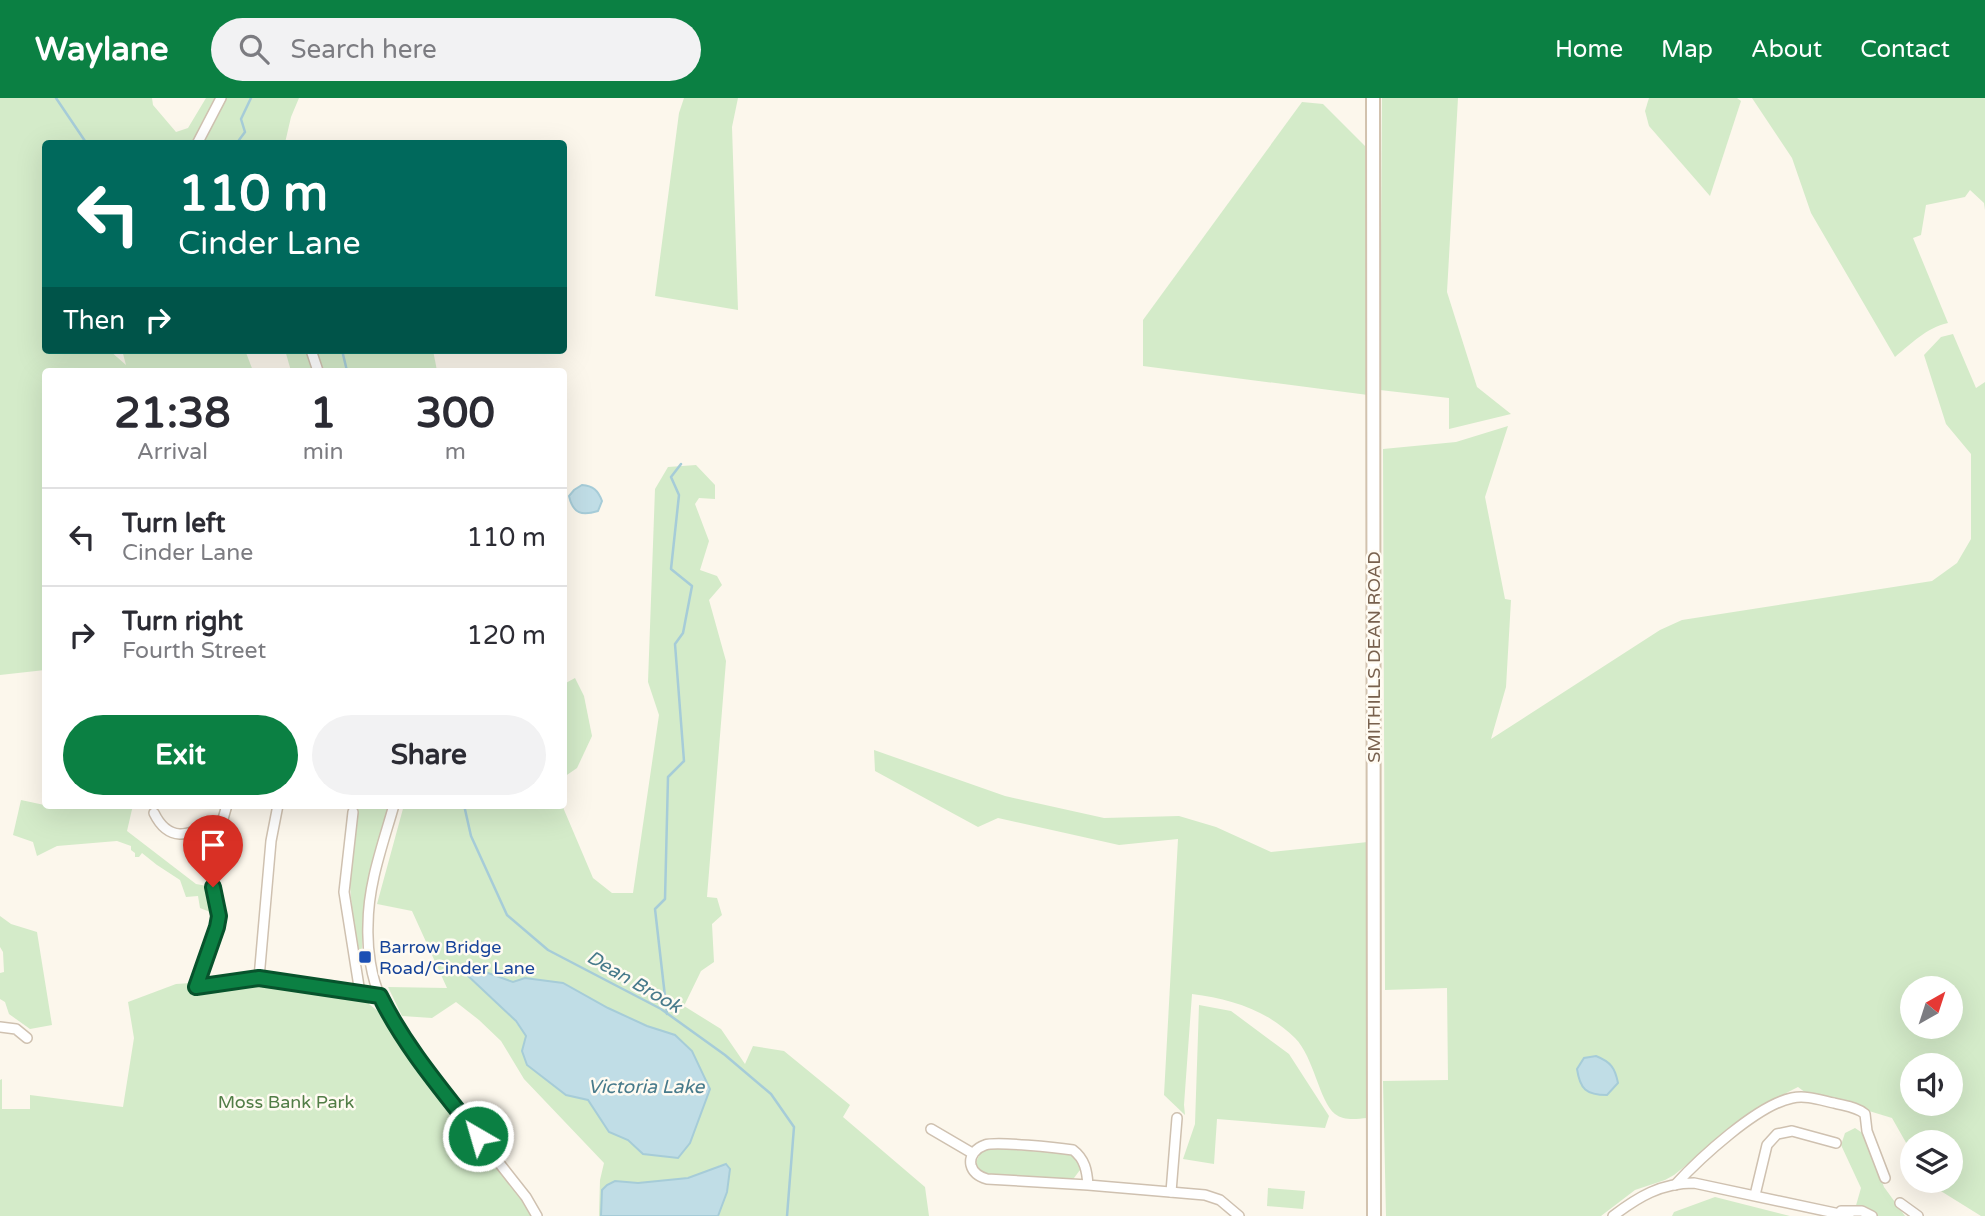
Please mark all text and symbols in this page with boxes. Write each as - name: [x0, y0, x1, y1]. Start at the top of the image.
- search box: [211, 18, 701, 81]
- text: Waylane: [35, 30, 169, 69]
- icon: search: [235, 30, 273, 68]
- text: Search here: [291, 34, 437, 65]
- text: Home: [1555, 35, 1623, 64]
- text: Map: [1661, 35, 1713, 64]
- text: About: [1751, 35, 1822, 64]
- text: Contact: [1860, 35, 1950, 64]
- text: 110 m: [178, 165, 328, 224]
- icon: left: [63, 168, 154, 259]
- text: Cinder Lane: [178, 225, 361, 263]
- icon: right: [139, 301, 177, 339]
- text: Then: [63, 305, 125, 336]
- text: 21:38: [114, 388, 231, 439]
- text: 1: [310, 388, 336, 439]
- text: 300: [416, 388, 495, 439]
- text: Arrival: [137, 438, 208, 466]
- text: min: [303, 438, 344, 466]
- text: m: [445, 438, 466, 466]
- text: Turn left: [122, 508, 225, 539]
- icon: left: [63, 518, 101, 556]
- text: 110 m: [466, 522, 546, 553]
- text: Cinder Lane: [122, 539, 253, 567]
- street label: SMITHILLS DEAN ROAD: [1363, 551, 1385, 763]
- text: Turn right: [122, 606, 243, 637]
- icon: right: [63, 616, 101, 654]
- text: 120 m: [466, 620, 546, 651]
- text: Fourth Street: [122, 637, 266, 665]
- button: Exit: [63, 715, 298, 795]
- button: Share: [312, 715, 546, 795]
- pin: [183, 815, 243, 887]
- icon: arrive: [194, 826, 232, 864]
- place label: Barrow Bridge Road/Cinder Lane: [379, 936, 535, 979]
- water label: Dean Brook: [583, 946, 687, 1019]
- marker: Barrow Bridge Road/Cinder Lane: [357, 949, 373, 965]
- north arrow: [1900, 976, 1964, 1040]
- map controls: [1900, 976, 1963, 1193]
- button: sound: [1900, 1053, 1963, 1116]
- water label: Victoria Lake: [588, 1076, 706, 1098]
- park label: Moss Bank Park: [218, 1091, 354, 1113]
- position arrow: [441, 1099, 515, 1173]
- button: layers: [1900, 1130, 1963, 1193]

